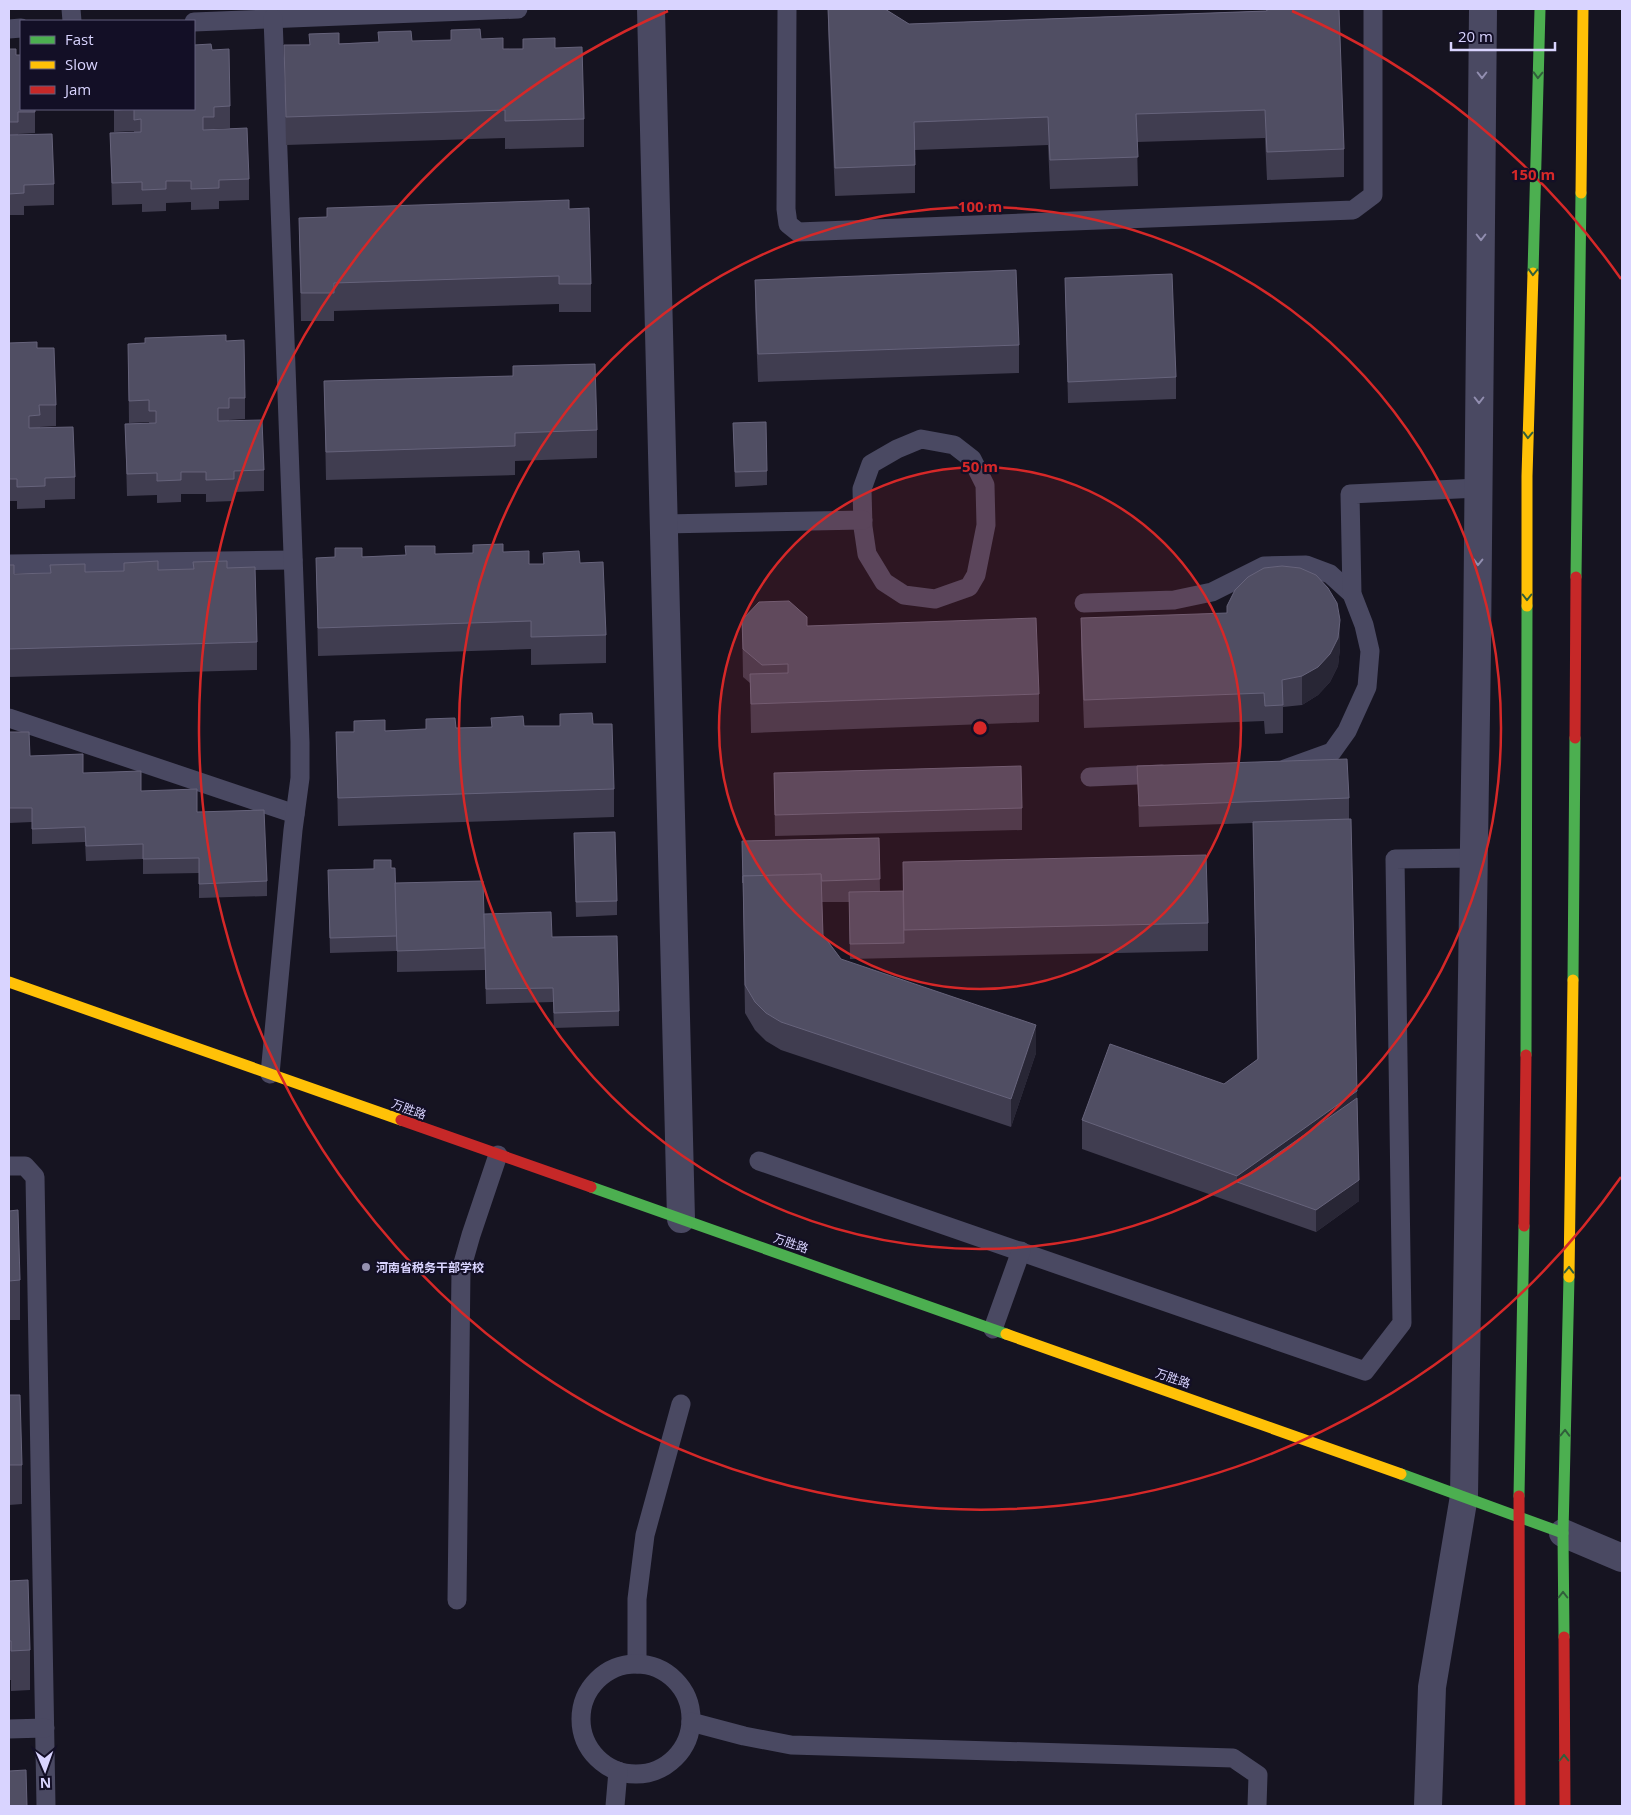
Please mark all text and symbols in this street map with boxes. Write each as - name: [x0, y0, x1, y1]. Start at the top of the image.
- legend: [20, 20, 195, 110]
- scale bar: [1451, 20, 1555, 52]
- text: 20 m: [1458, 26, 1493, 46]
- text: Fast: [65, 29, 94, 49]
- text: Slow: [65, 54, 98, 74]
- one-way arrow: [1533, 71, 1544, 79]
- one-way arrow: [1477, 72, 1487, 79]
- text: Jam: [63, 79, 91, 99]
- text: 150 m: [1511, 164, 1555, 184]
- text: 100 m: [958, 196, 1002, 216]
- one-way arrow: [1476, 234, 1486, 242]
- one-way arrow: [1527, 269, 1538, 277]
- one-way arrow: [1474, 396, 1484, 404]
- one-way arrow: [1523, 432, 1533, 439]
- text: 50 m: [962, 456, 998, 476]
- one-way arrow: [1473, 559, 1483, 567]
- one-way arrow: [1522, 594, 1532, 602]
- centre of rings: [971, 719, 989, 737]
- street label: 万胜路: [389, 1095, 429, 1123]
- street label: 万胜路: [771, 1229, 811, 1257]
- place label: 河南省税务干部学校: [376, 1259, 484, 1276]
- marker: 河南省税务干部学校: [360, 1261, 372, 1273]
- one-way arrow: [1564, 1266, 1574, 1274]
- street label: 万胜路: [1153, 1364, 1193, 1392]
- one-way arrow: [1560, 1428, 1570, 1436]
- one-way arrow: [1558, 1591, 1568, 1598]
- north arrow: [20, 1745, 70, 1795]
- one-way arrow: [1559, 1753, 1569, 1761]
- text: N: [39, 1774, 51, 1793]

